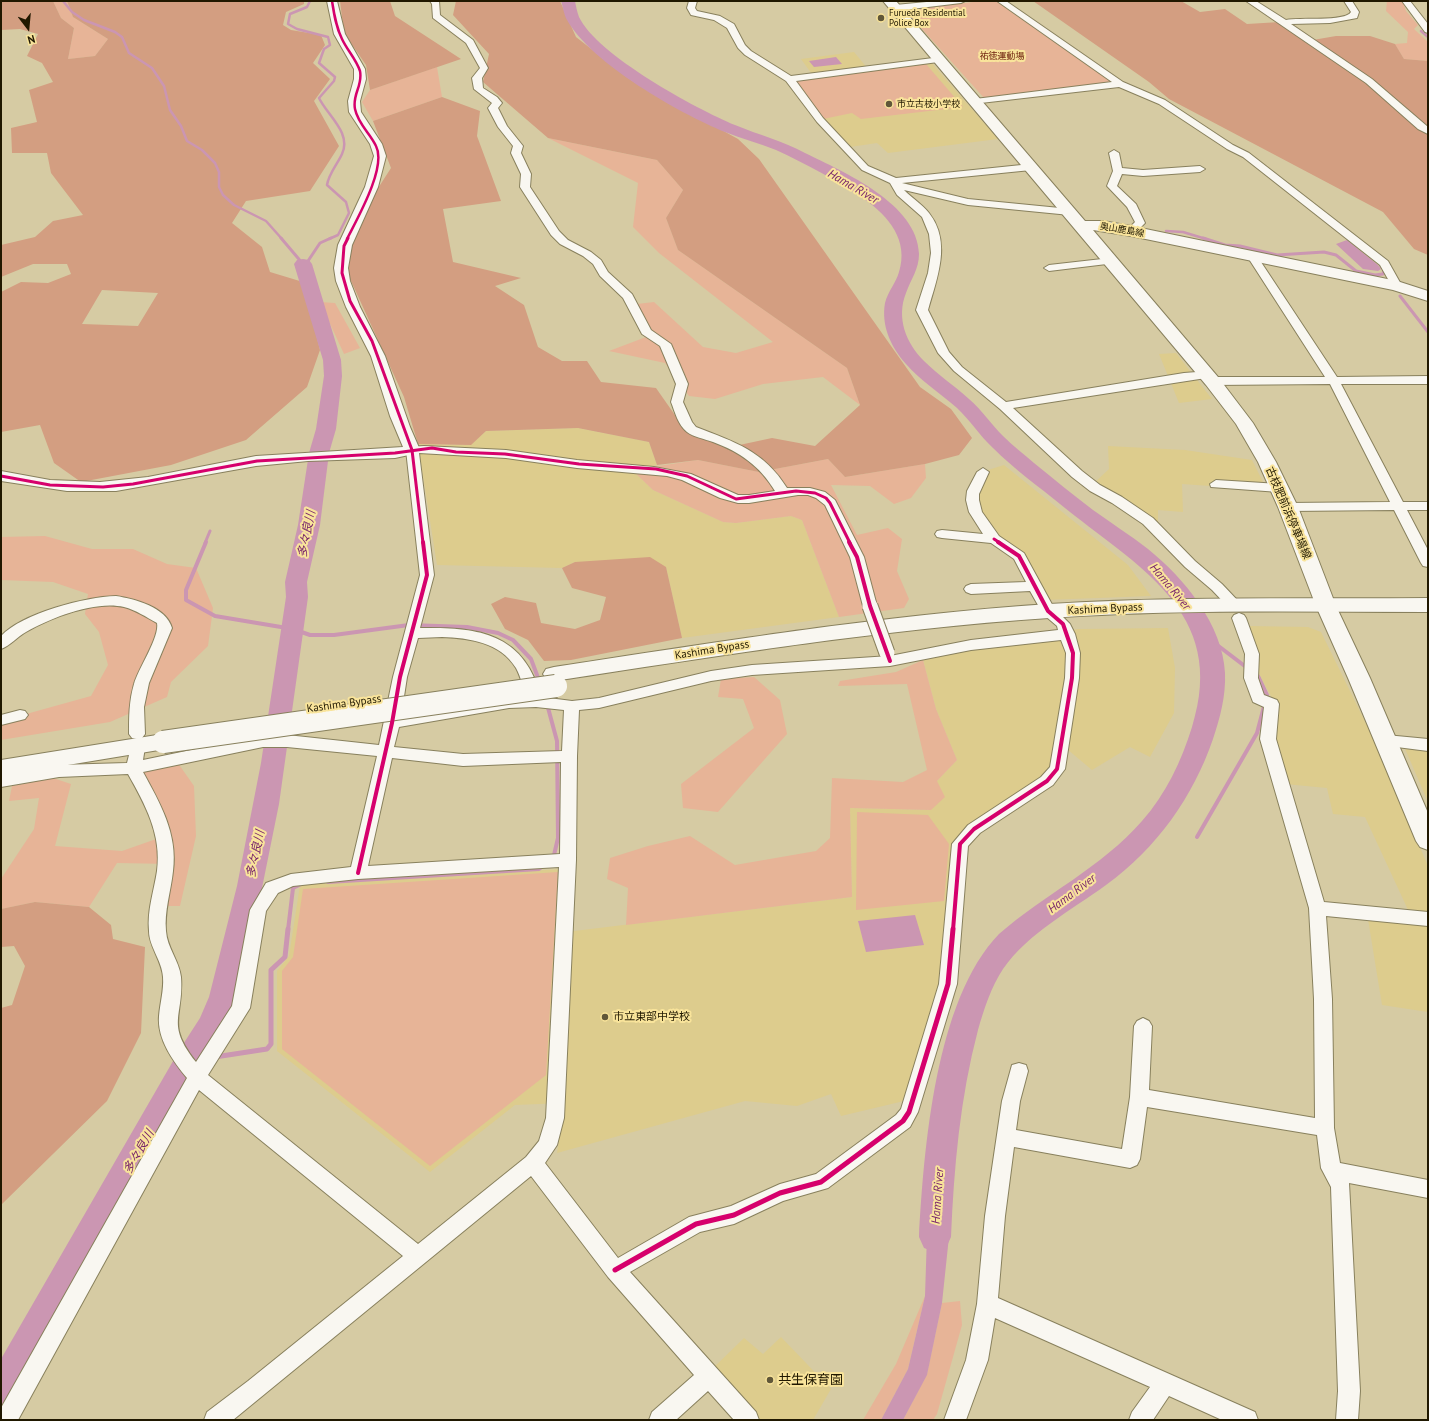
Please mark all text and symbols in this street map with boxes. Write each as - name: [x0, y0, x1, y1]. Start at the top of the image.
- north arrow: [8, 8, 48, 48]
- place label: Furueda Residential Police Box: [889, 8, 965, 29]
- marker: Furueda Residential Police Box: [876, 13, 886, 23]
- text: N: [26, 32, 37, 47]
- park label: 祐徳運動場: [980, 51, 1024, 61]
- marker: 市立古枝小学校: [884, 99, 894, 109]
- place label: 市立古枝小学校: [897, 99, 960, 109]
- water label: Hama River: [825, 167, 881, 207]
- street label: 奥山鹿島線: [1099, 221, 1145, 239]
- street label: 古枝肥前浜停車場線: [1263, 465, 1313, 561]
- water label: 多々良川: [295, 509, 319, 559]
- water label: Hama River: [1146, 561, 1194, 613]
- street label: Kashima Bypass: [1067, 600, 1143, 618]
- street label: Kashima Bypass: [674, 638, 750, 662]
- street label: Kashima Bypass: [306, 692, 382, 716]
- water label: 多々良川: [244, 829, 268, 879]
- water label: Hama River: [1045, 871, 1099, 917]
- place label: 市立東部中学校: [613, 1010, 690, 1024]
- marker: 市立東部中学校: [600, 1012, 610, 1022]
- water label: 多々良川: [121, 1128, 157, 1176]
- water label: Hama River: [929, 1168, 947, 1224]
- place label: 共生保育園: [778, 1372, 843, 1388]
- marker: 共生保育園: [765, 1375, 775, 1385]

